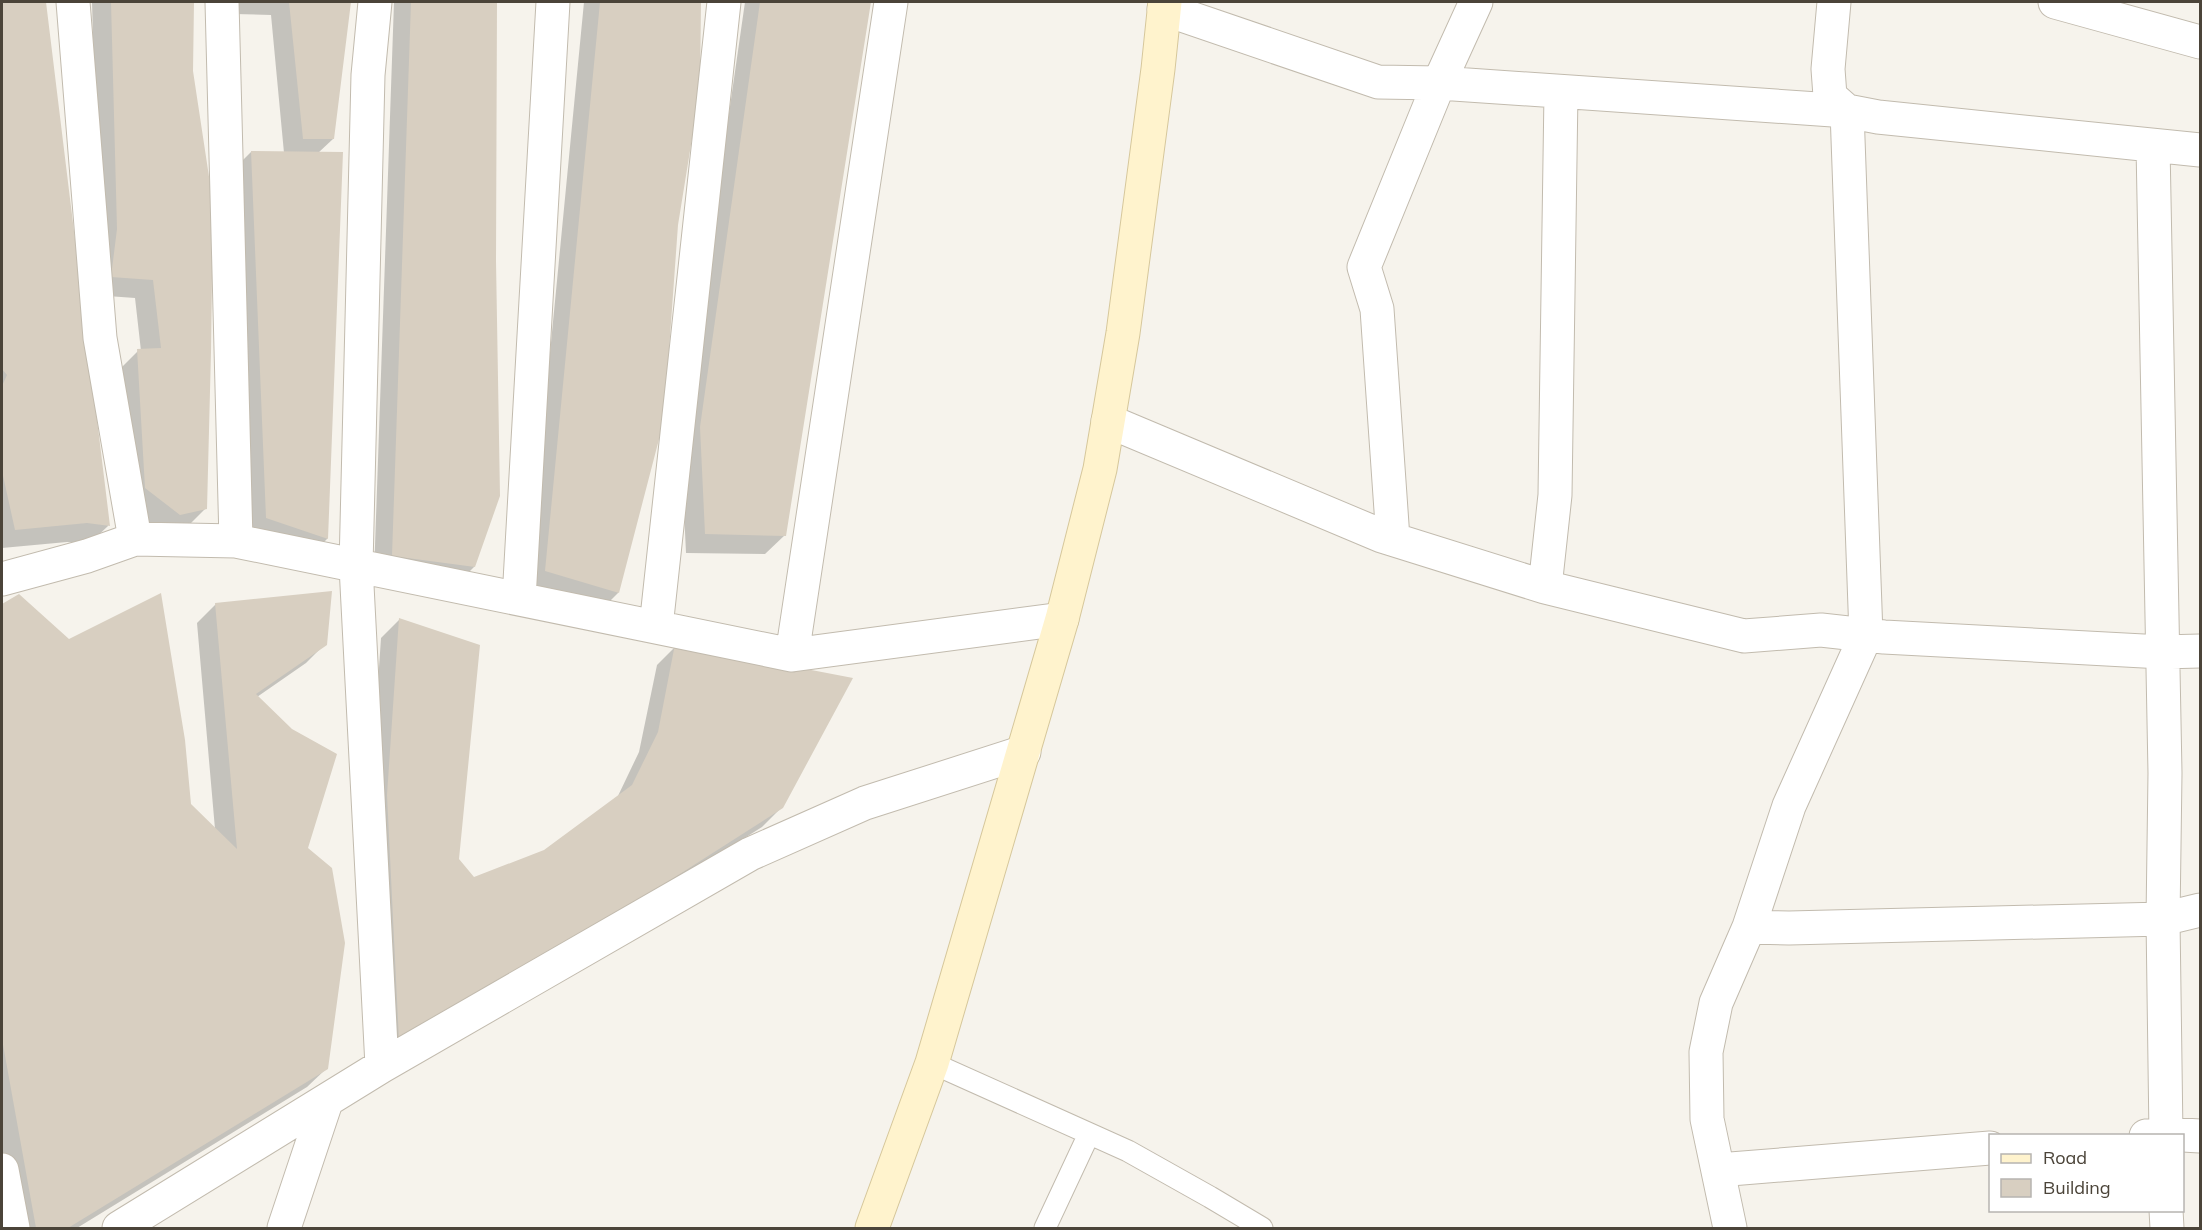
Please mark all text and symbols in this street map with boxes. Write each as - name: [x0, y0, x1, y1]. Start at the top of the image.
- legend: [1989, 1134, 2184, 1212]
- text: Road: [2043, 1146, 2087, 1169]
- text: Building: [2043, 1176, 2111, 1199]

